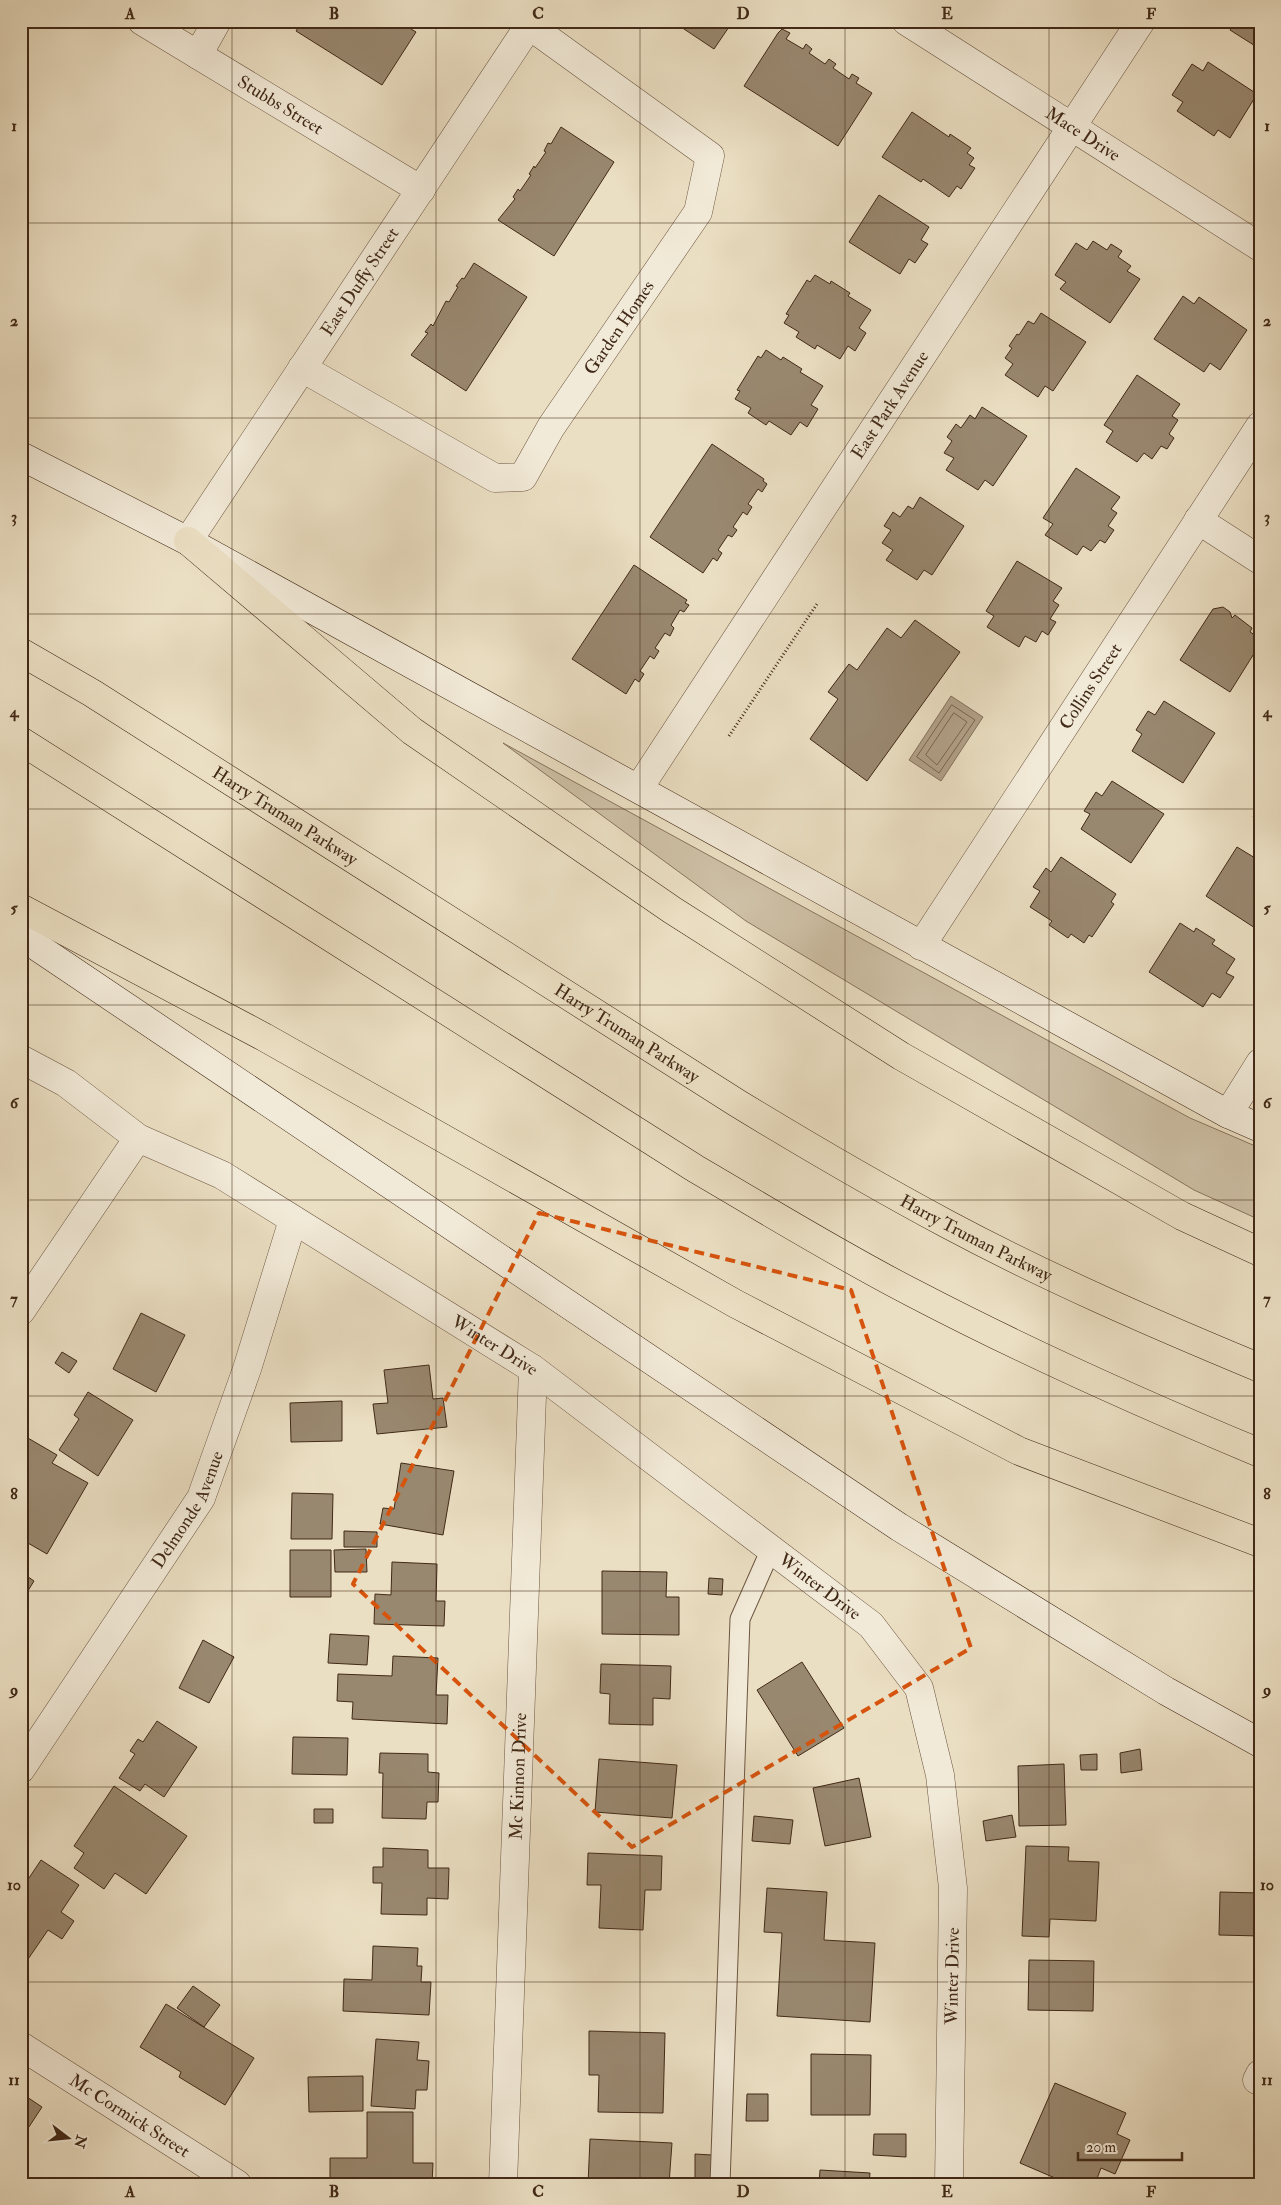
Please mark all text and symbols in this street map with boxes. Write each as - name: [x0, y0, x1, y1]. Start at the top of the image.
- text: A: [124, 4, 136, 24]
- text: B: [329, 4, 339, 24]
- text: C: [532, 4, 544, 24]
- text: D: [736, 4, 750, 24]
- text: E: [941, 4, 953, 24]
- text: F: [1146, 4, 1156, 24]
- street label: Stubbs Street: [233, 71, 328, 140]
- street label: Mace Drive: [1041, 102, 1125, 167]
- text: 1: [11, 116, 17, 136]
- text: 1: [1264, 116, 1270, 136]
- street label: East Duffy Street: [316, 223, 404, 341]
- street label: Garden Homes: [579, 276, 660, 379]
- text: 2: [10, 311, 18, 331]
- text: 2: [1263, 311, 1271, 331]
- street label: East Park Avenue: [846, 346, 934, 464]
- text: 3: [11, 507, 17, 527]
- text: 3: [1264, 507, 1270, 527]
- street label: Collins Street: [1054, 639, 1127, 734]
- text: 4: [9, 702, 20, 722]
- text: 4: [1262, 702, 1273, 722]
- street label: Harry Truman Parkway: [208, 761, 363, 872]
- text: 5: [10, 898, 18, 918]
- text: 5: [1263, 898, 1271, 918]
- street label: Harry Truman Parkway: [550, 979, 705, 1089]
- text: 6: [10, 1093, 20, 1113]
- text: 6: [1263, 1093, 1273, 1113]
- street label: Harry Truman Parkway: [896, 1190, 1057, 1288]
- text: 7: [10, 1289, 18, 1309]
- text: 7: [1263, 1289, 1271, 1309]
- street label: Winter Drive: [446, 1310, 543, 1381]
- street label: Delmonde Avenue: [147, 1448, 229, 1573]
- text: 8: [10, 1484, 18, 1504]
- text: 8: [1263, 1484, 1271, 1504]
- street label: Winter Drive: [773, 1548, 866, 1626]
- text: 9: [8, 1680, 18, 1700]
- text: 9: [1261, 1680, 1271, 1700]
- street label: Mc Kinnon Drive: [505, 1712, 532, 1840]
- text: 10: [7, 1875, 21, 1895]
- text: 10: [1260, 1875, 1274, 1895]
- street label: Winter Drive: [940, 1927, 965, 2026]
- street label: Mc Cormick Street: [65, 2069, 194, 2163]
- text: 11: [8, 2070, 20, 2090]
- text: 11: [1261, 2070, 1273, 2090]
- north arrow: [42, 2112, 92, 2162]
- scale bar: [1078, 2130, 1182, 2162]
- text: N: [70, 2132, 90, 2150]
- text: 20 m: [1086, 2138, 1116, 2157]
- text: A: [124, 2182, 136, 2202]
- text: B: [329, 2182, 339, 2202]
- text: C: [532, 2182, 544, 2202]
- text: D: [736, 2182, 750, 2202]
- text: E: [941, 2182, 953, 2202]
- text: F: [1146, 2182, 1156, 2202]

